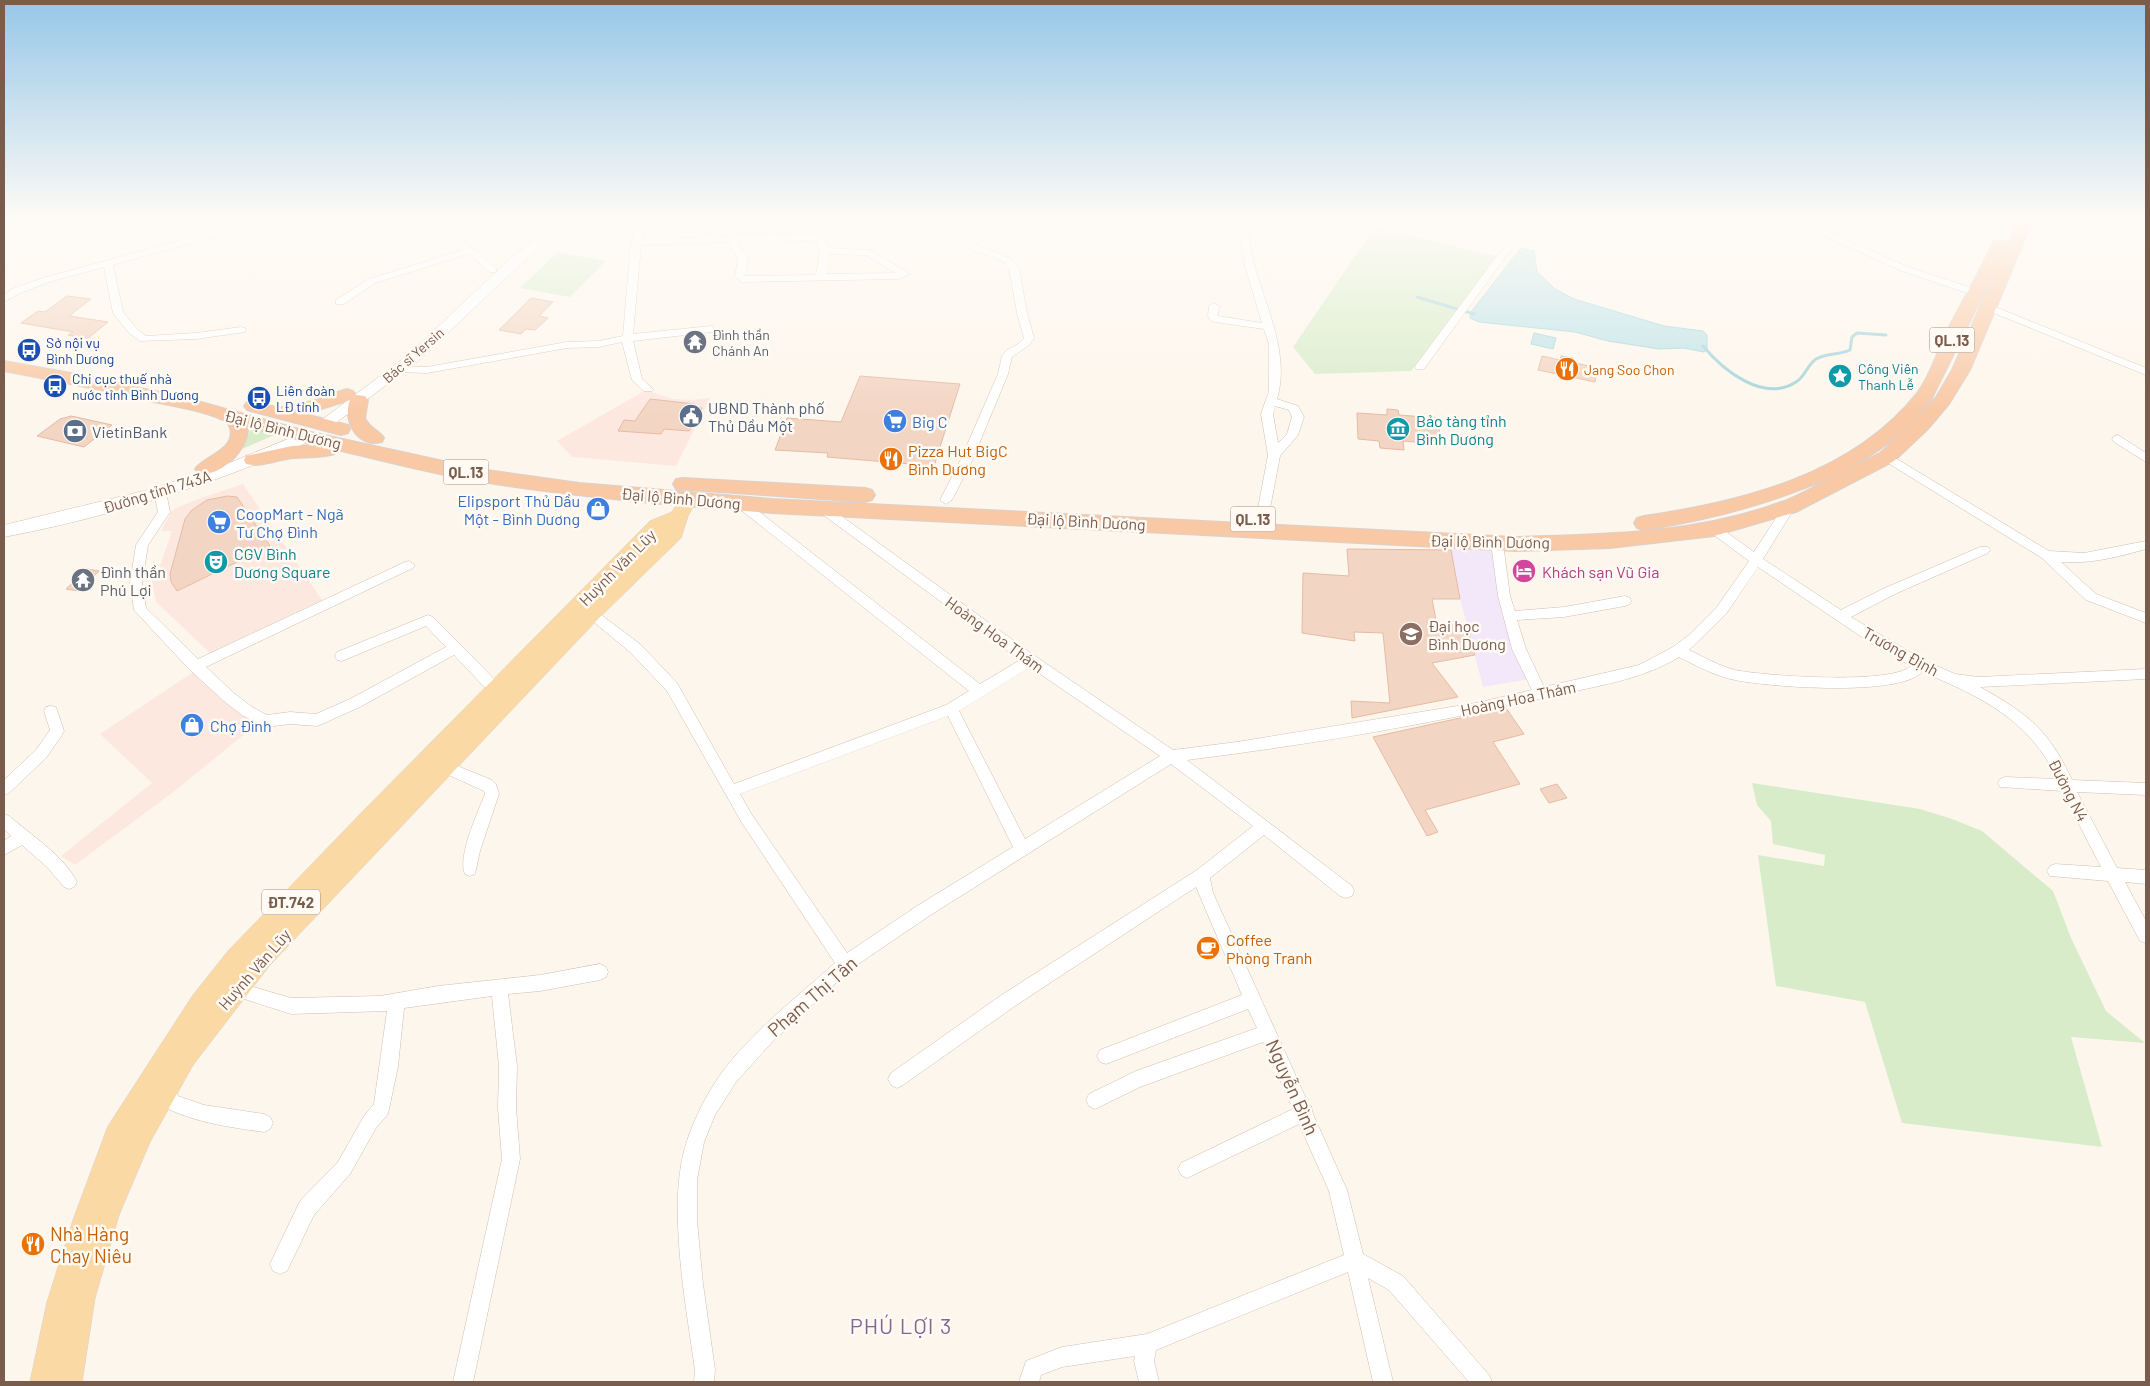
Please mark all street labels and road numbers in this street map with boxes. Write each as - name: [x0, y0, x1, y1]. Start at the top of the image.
- street label: Bác sĩ Yersin: [379, 324, 447, 386]
- road number: QL.13: [1930, 328, 1974, 352]
- street label: Đại lộ Bình Dương: [223, 405, 343, 453]
- road number: QL.13: [444, 460, 488, 484]
- street label: Đường tỉnh 743A: [101, 465, 214, 516]
- street label: Đại lộ Bình Dương: [621, 483, 741, 513]
- road number: QL.13: [1230, 506, 1276, 532]
- street label: Đại lộ Bình Dương: [1026, 508, 1146, 534]
- street label: Huỳnh Văn Lũy: [575, 524, 660, 609]
- street label: Đại lộ Bình Dương: [1430, 530, 1550, 552]
- street label: Hoàng Hoa Thám: [942, 592, 1048, 676]
- street label: Trương Định: [1860, 622, 1942, 680]
- street label: Hoàng Hoa Thám: [1459, 677, 1577, 719]
- street label: Đường N4: [2045, 755, 2093, 825]
- road number: ĐT.742: [262, 890, 320, 914]
- street label: Huỳnh Văn Lũy: [214, 924, 295, 1013]
- street label: Phạm Thị Tân: [763, 951, 861, 1041]
- street label: Nguyễn Bình: [1262, 1036, 1324, 1138]

